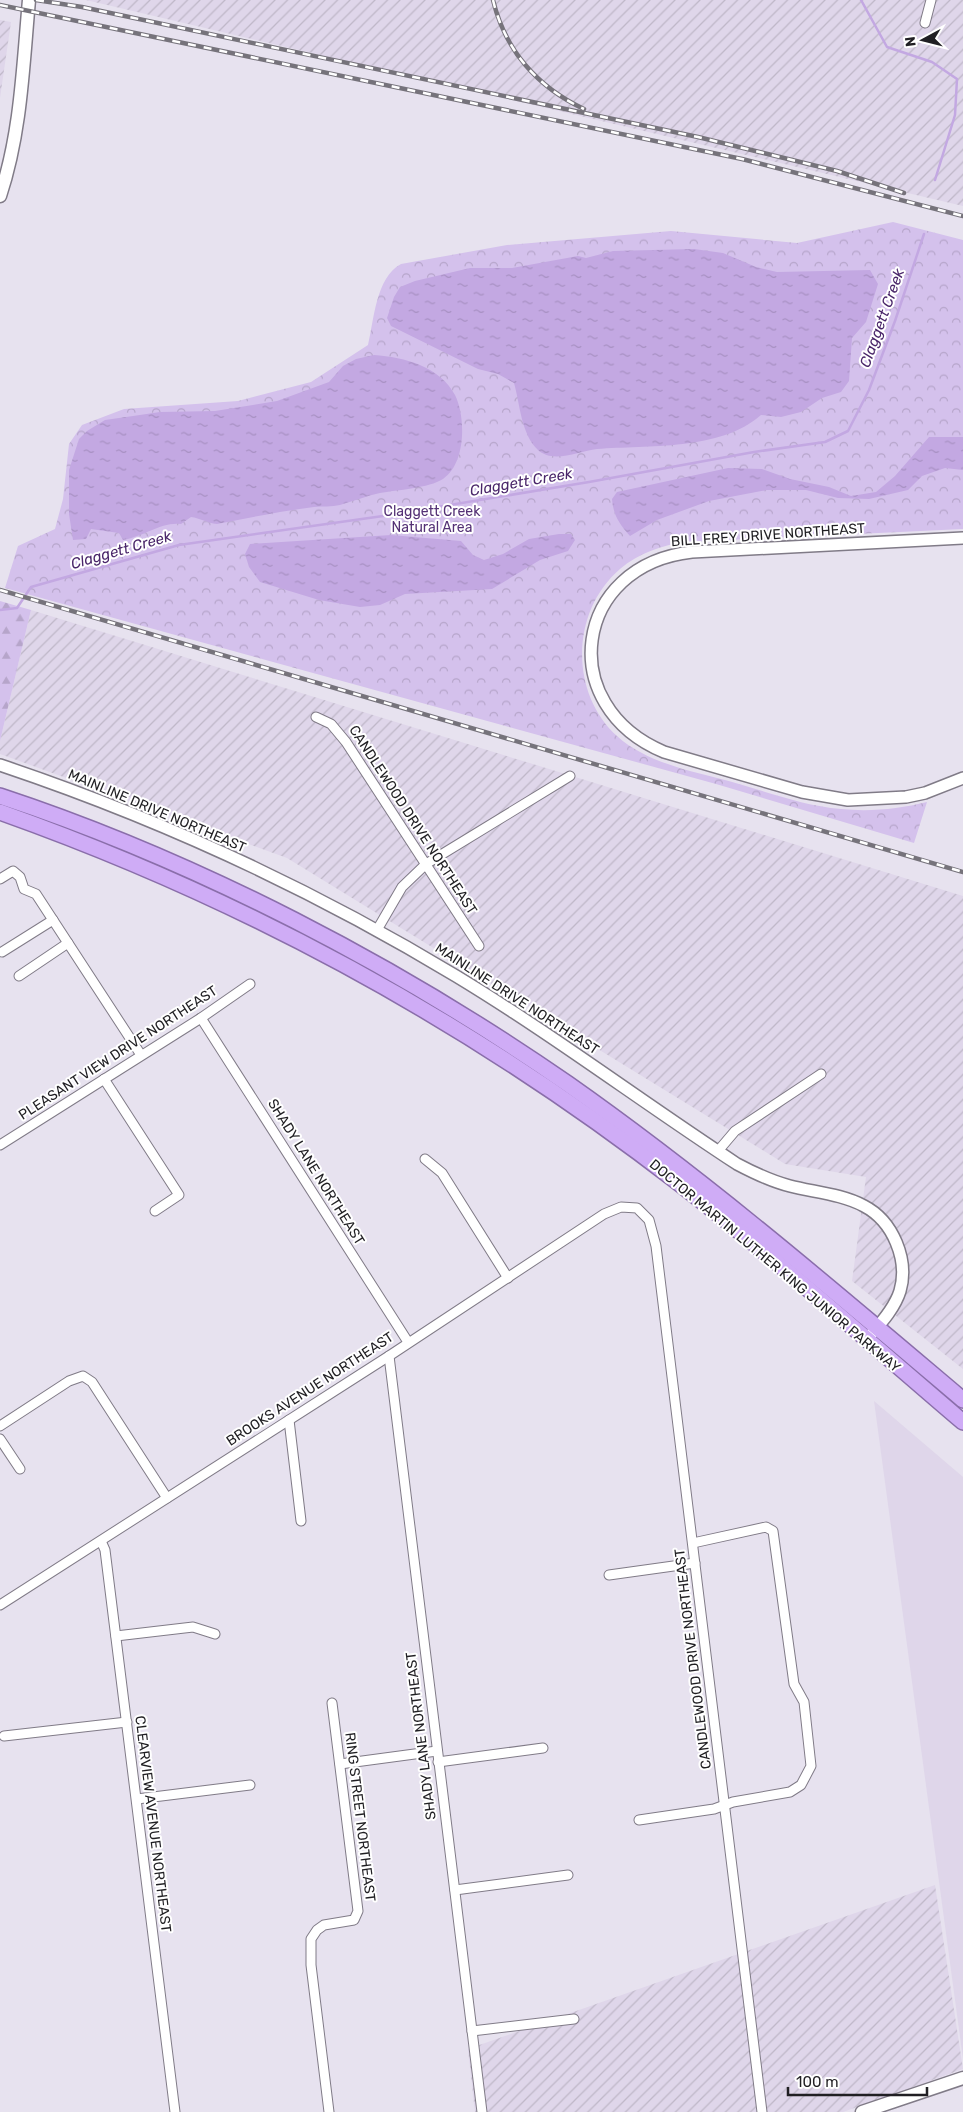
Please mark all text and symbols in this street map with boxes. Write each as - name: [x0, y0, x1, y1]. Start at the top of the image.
- north arrow: [898, 15, 948, 65]
- text: N: [902, 35, 920, 48]
- water label: Claggett Creek: [856, 266, 908, 370]
- water label: Claggett Creek: [468, 464, 574, 500]
- park label: Claggett Creek Natural Area: [384, 503, 481, 536]
- street label: BILL FREY DRIVE NORTHEAST: [670, 520, 866, 550]
- water label: Claggett Creek: [69, 527, 174, 573]
- street label: CANDLEWOOD DRIVE NORTHEAST: [345, 722, 481, 918]
- street label: MAINLINE DRIVE NORTHEAST: [65, 766, 249, 856]
- street label: MAINLINE DRIVE NORTHEAST: [432, 940, 602, 1058]
- street label: PLEASANT VIEW DRIVE NORTHEAST: [15, 982, 221, 1124]
- street label: SHADY LANE NORTHEAST: [264, 1096, 368, 1248]
- street label: DOCTOR MARTIN LUTHER KING JUNIOR PARKWAY: [646, 1156, 904, 1376]
- street label: BROOKS AVENUE NORTHEAST: [223, 1328, 397, 1450]
- street label: CANDLEWOOD DRIVE NORTHEAST: [671, 1548, 715, 1770]
- street label: SHADY LANE NORTHEAST: [402, 1651, 440, 1821]
- street label: CLEARVIEW AVENUE NORTHEAST: [131, 1715, 175, 1933]
- street label: RING STREET NORTHEAST: [341, 1731, 379, 1903]
- scale bar: [788, 2064, 927, 2096]
- text: 100 m: [796, 2073, 838, 2091]

